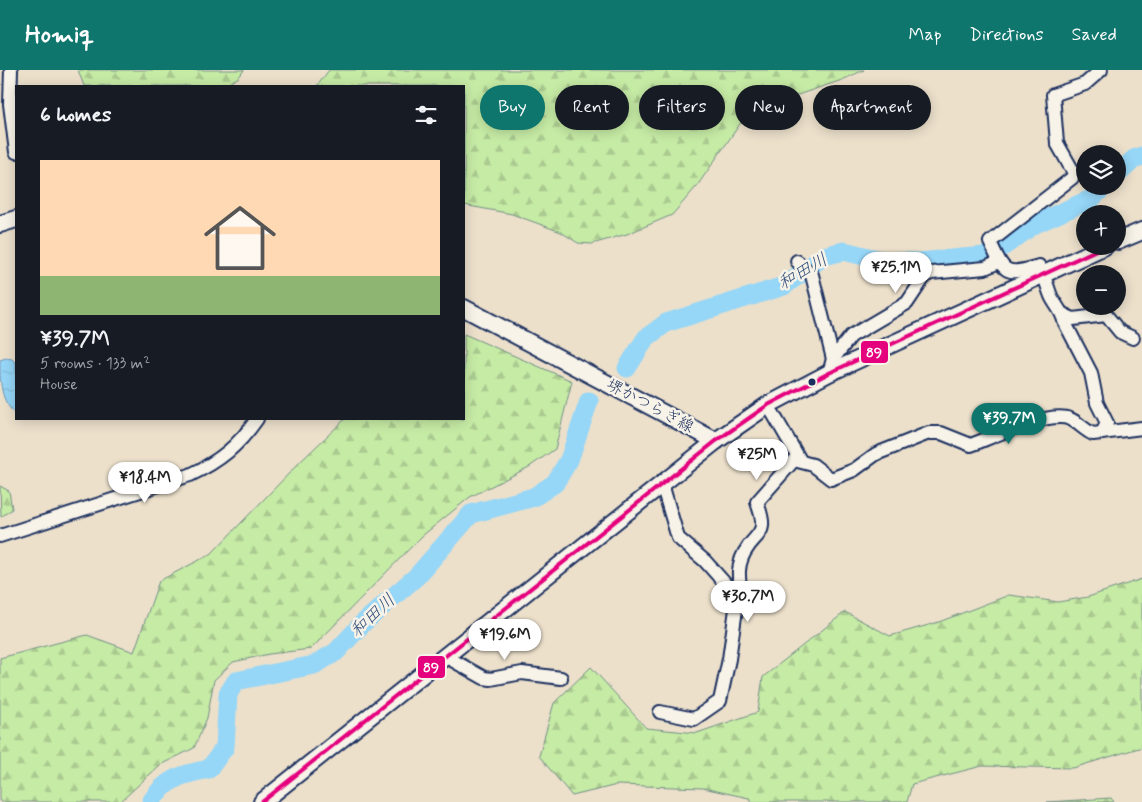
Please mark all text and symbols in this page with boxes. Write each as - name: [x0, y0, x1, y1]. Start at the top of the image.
- text: Homiq: [25, 20, 94, 51]
- text: Map: [909, 23, 942, 47]
- text: Directions: [970, 23, 1044, 47]
- text: Saved: [1072, 23, 1117, 47]
- chip: Buy: [480, 85, 545, 130]
- chip: Rent: [555, 85, 629, 130]
- chip: Filters: [639, 85, 725, 130]
- chip: New: [735, 85, 803, 130]
- chip: Apartment: [813, 85, 931, 130]
- text: 6 homes: [40, 101, 111, 129]
- icon: filters: [412, 101, 440, 129]
- map controls: [1076, 145, 1126, 315]
- button: layers: [1076, 145, 1126, 195]
- icon: home: [195, 193, 285, 283]
- button: +: [1076, 205, 1126, 255]
- water label: 和田川: [774, 248, 832, 296]
- pin: ¥25.1M: [855, 252, 937, 294]
- text: ¥25.1M: [871, 257, 921, 278]
- button: −: [1076, 265, 1126, 315]
- text: ¥39.7M: [40, 325, 110, 353]
- line badge: 89: [860, 340, 889, 364]
- text: 89: [866, 344, 882, 362]
- text: 5 rooms · 133 m²: [40, 353, 150, 374]
- text: House: [40, 374, 78, 395]
- street label: 堺かつらぎ線: [603, 374, 697, 438]
- unlabelled marker: [807, 377, 817, 387]
- pin: ¥39.7M: [968, 402, 1050, 445]
- text: ¥39.7M: [982, 408, 1036, 429]
- pin: ¥25M: [727, 438, 787, 481]
- text: ¥25M: [737, 444, 777, 465]
- pin: ¥18.4M: [104, 462, 186, 504]
- text: ¥18.4M: [119, 467, 171, 488]
- pin: ¥30.7M: [707, 580, 789, 623]
- text: ¥30.7M: [722, 586, 774, 607]
- water label: 和田川: [345, 589, 401, 643]
- pin: ¥19.6M: [464, 618, 546, 661]
- text: ¥19.6M: [479, 624, 531, 645]
- line badge: 89: [417, 655, 446, 679]
- text: 89: [423, 659, 439, 677]

